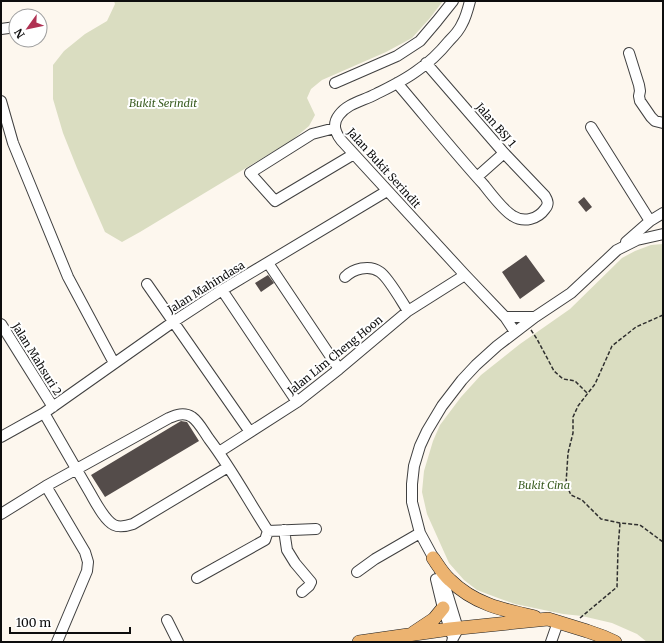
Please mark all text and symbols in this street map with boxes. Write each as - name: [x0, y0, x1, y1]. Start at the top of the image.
- north arrow: [8, 8, 48, 48]
- text: N: [11, 26, 28, 41]
- park label: Bukit Serindit: [129, 96, 197, 110]
- street label: Jalan BSJ 1: [472, 99, 519, 150]
- street label: Jalan Bukit Serindit: [344, 124, 424, 211]
- street label: Jalan Mahindasa: [164, 258, 247, 317]
- street label: Jalan Lim Cheng Hoon: [284, 312, 386, 398]
- street label: Jalan Mahsuri 2: [9, 319, 65, 398]
- park label: Bukit Cina: [518, 478, 570, 492]
- scale bar: [10, 609, 130, 635]
- text: 100 m: [16, 615, 51, 630]

